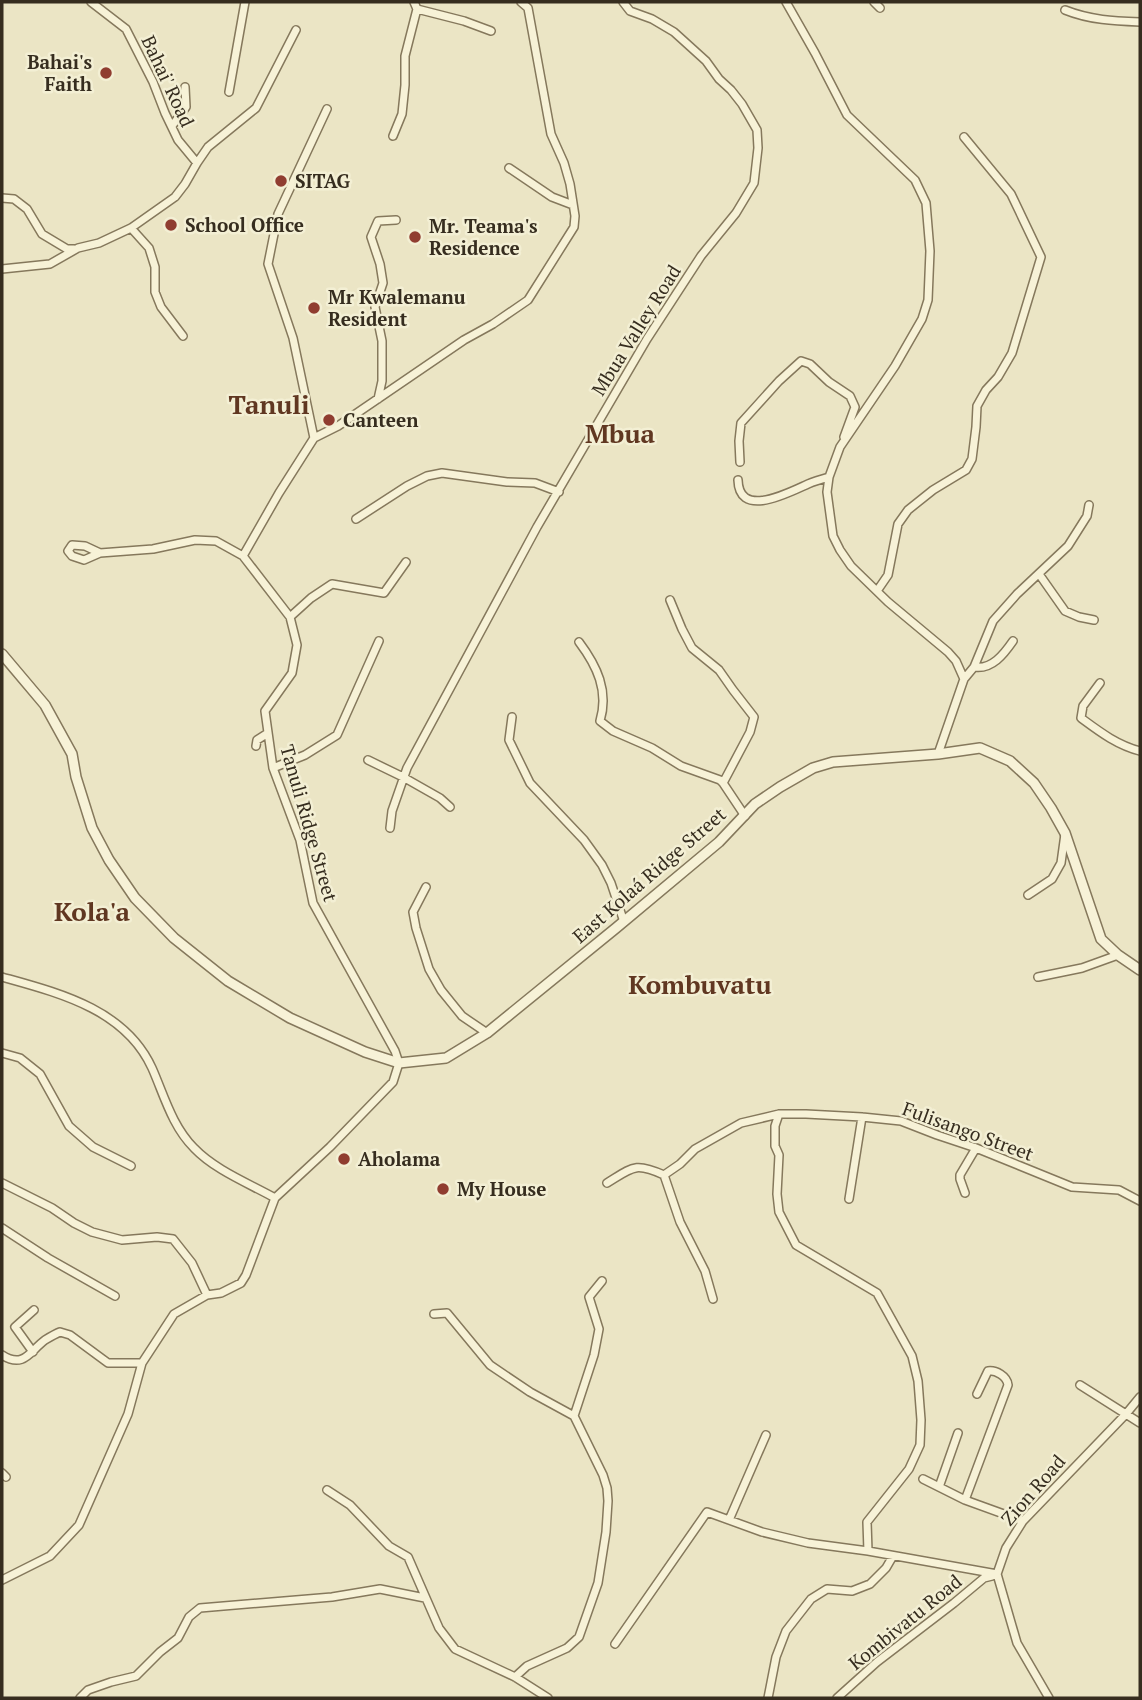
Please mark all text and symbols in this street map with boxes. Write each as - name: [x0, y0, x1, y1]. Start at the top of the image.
- street label: Bahai' Road: [136, 31, 201, 131]
- place label: Bahai's Faith: [27, 49, 92, 96]
- marker: Bahai's Faith: [98, 65, 114, 81]
- place label: SITAG: [295, 168, 351, 193]
- marker: SITAG: [273, 173, 289, 189]
- place label: School Office: [185, 212, 304, 237]
- place label: Mr. Teama's Residence: [429, 213, 538, 260]
- marker: School Office: [163, 217, 179, 233]
- marker: Mr. Teama's Residence: [407, 229, 423, 245]
- street label: Mbua Valley Road: [585, 259, 686, 400]
- place label: Mr Kwalemanu Resident: [328, 284, 466, 331]
- marker: Mr Kwalemanu Resident: [306, 300, 322, 316]
- district label: Tanuli: [228, 387, 310, 421]
- place label: Canteen: [343, 407, 419, 432]
- marker: Canteen: [321, 412, 337, 428]
- district label: Mbua: [585, 416, 656, 450]
- street label: Tanuli Ridge Street: [275, 741, 344, 904]
- street label: East Kolaá Ridge Street: [567, 801, 731, 948]
- district label: Kola'a: [54, 894, 131, 928]
- district label: Kombuvatu: [628, 967, 772, 1001]
- street label: Fulisango Street: [899, 1095, 1037, 1166]
- place label: Aholama: [358, 1146, 441, 1171]
- marker: Aholama: [336, 1151, 352, 1167]
- place label: My House: [457, 1176, 546, 1201]
- marker: My House: [435, 1181, 451, 1197]
- street label: Zion Road: [995, 1449, 1071, 1530]
- street label: Kombivatu Road: [843, 1568, 967, 1675]

